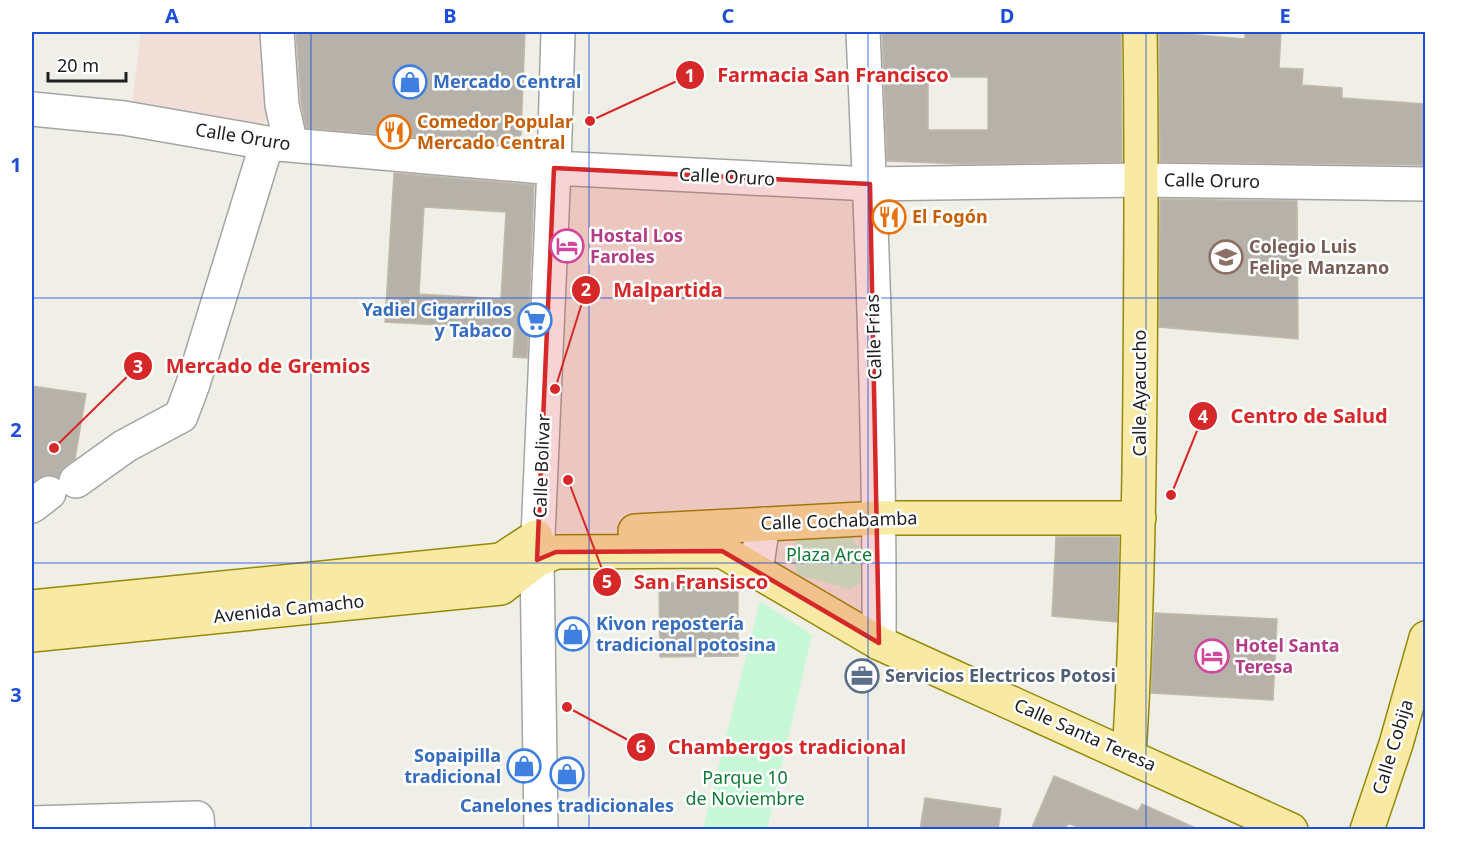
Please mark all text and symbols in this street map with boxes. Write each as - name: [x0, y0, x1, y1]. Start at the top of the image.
- text: A: [165, 2, 179, 29]
- text: B: [443, 2, 457, 29]
- text: C: [722, 2, 735, 29]
- text: D: [1000, 2, 1014, 29]
- text: E: [1279, 2, 1291, 29]
- scale bar: [48, 45, 126, 83]
- text: 20 m: [57, 53, 99, 77]
- callout: Farmacia San Francisco: [675, 56, 961, 94]
- text: Farmacia San Francisco: [717, 61, 949, 88]
- text: 1: [685, 63, 695, 87]
- shop icon: Mercado Central: [392, 64, 428, 100]
- place label: Mercado Central: [433, 69, 581, 93]
- place label: Comedor Popular Mercado Central: [417, 109, 573, 154]
- restaurant icon: Comedor Popular Mercado Central: [376, 114, 412, 150]
- street label: Calle Oruro: [194, 117, 293, 155]
- text: 1: [10, 151, 22, 178]
- street label: Calle Oruro: [678, 162, 776, 191]
- street label: Calle Oruro: [1164, 167, 1260, 193]
- restaurant icon: El Fogón: [871, 199, 907, 235]
- place label: El Fogón: [912, 204, 988, 228]
- place label: Hostal Los Faroles: [590, 223, 683, 268]
- hotel icon: Hostal Los Faroles: [549, 228, 585, 264]
- place label: Colegio Luis Felipe Manzano: [1249, 234, 1389, 279]
- school or university icon: Colegio Luis Felipe Manzano: [1208, 239, 1244, 275]
- callout: Malpartida: [571, 271, 735, 309]
- text: Malpartida: [613, 276, 723, 303]
- text: 2: [581, 277, 591, 301]
- street label: Calle Frías: [860, 294, 886, 380]
- place label: Yadiel Cigarrillos y Tabaco: [362, 297, 512, 342]
- supermarket icon: Yadiel Cigarrillos y Tabaco: [517, 302, 553, 338]
- street label: Calle Ayacucho: [1127, 330, 1151, 456]
- callout: Mercado de Gremios: [123, 347, 382, 385]
- text: Mercado de Gremios: [166, 352, 370, 379]
- text: 3: [133, 354, 143, 378]
- callout: Centro de Salud: [1188, 397, 1399, 435]
- text: Centro de Salud: [1230, 402, 1388, 429]
- text: 4: [1198, 404, 1208, 428]
- street label: Calle Bolivar: [527, 413, 555, 518]
- text: 2: [10, 416, 22, 443]
- street label: Calle Cochabamba: [760, 505, 918, 535]
- park label: Plaza Arce: [786, 542, 872, 566]
- callout: San Fransisco: [592, 563, 780, 601]
- text: San Fransisco: [634, 568, 768, 595]
- text: 5: [602, 569, 612, 593]
- street label: Avenida Camacho: [212, 588, 365, 628]
- place label: Kivon repostería tradicional potosina: [596, 611, 776, 656]
- shop icon: Kivon repostería tradicional potosina: [555, 616, 591, 652]
- place label: Hotel Santa Teresa: [1235, 633, 1340, 678]
- hotel icon: Hotel Santa Teresa: [1194, 638, 1230, 674]
- office icon: Servicios Electricos Potosi: [844, 658, 880, 694]
- place label: Servicios Electricos Potosi: [885, 663, 1116, 687]
- text: 3: [10, 681, 22, 708]
- street label: Calle Santa Teresa: [1011, 692, 1160, 776]
- street label: Calle Cobija: [1366, 696, 1418, 797]
- callout: Chambergos tradicional: [626, 728, 918, 766]
- text: Chambergos tradicional: [668, 733, 906, 760]
- text: 6: [636, 734, 646, 758]
- place label: Sopaipilla tradicional: [404, 743, 501, 788]
- shop icon: Sopaipilla tradicional: [506, 748, 542, 784]
- shop icon: Canelones tradicionales: [549, 756, 585, 792]
- park label: Parque 10 de Noviembre: [685, 765, 805, 810]
- place label: Canelones tradicionales: [460, 793, 674, 817]

